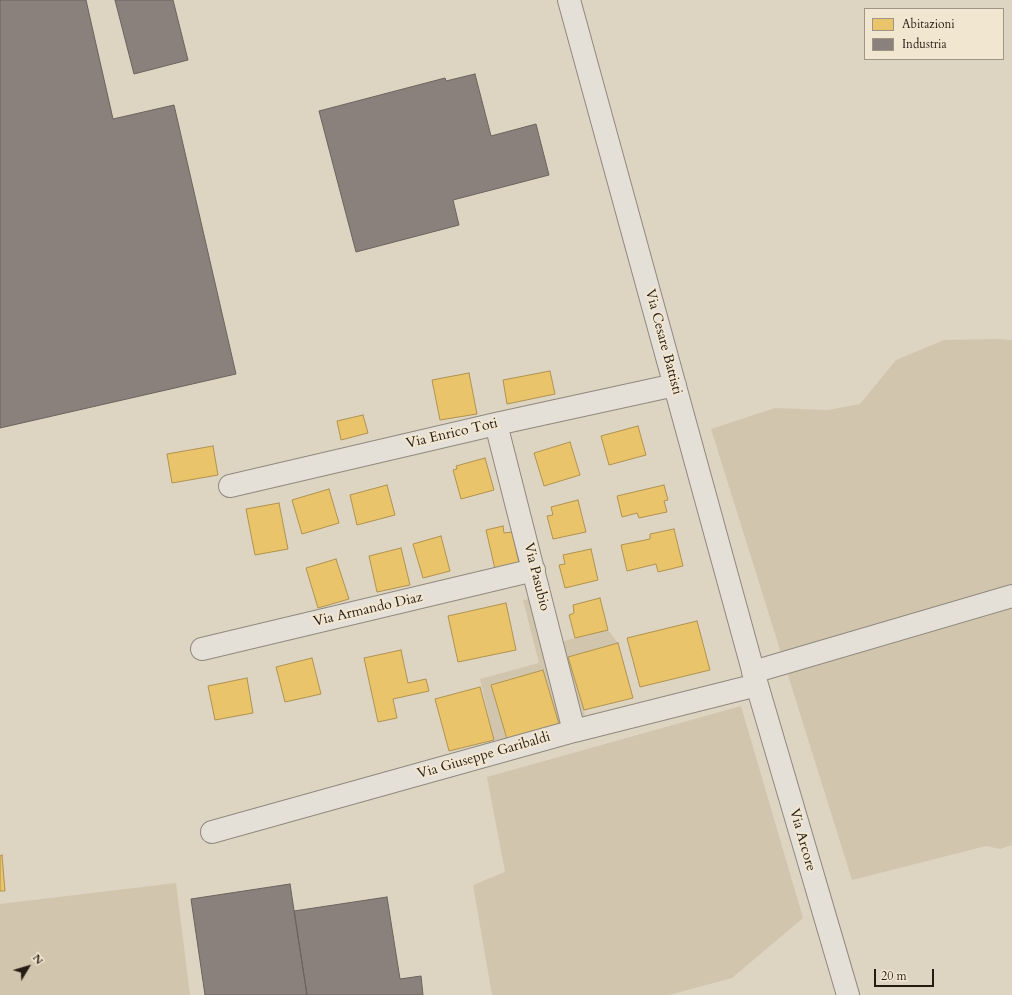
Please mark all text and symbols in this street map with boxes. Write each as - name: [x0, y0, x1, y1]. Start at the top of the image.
- legend: [864, 8, 1004, 60]
- text: Abitazioni: [902, 16, 955, 32]
- text: Industria: [902, 36, 947, 52]
- street label: Via Cesare Battisti: [641, 287, 685, 397]
- street label: Via Enrico Toti: [405, 415, 499, 453]
- street label: Via Pasubio: [519, 541, 553, 613]
- street label: Via Armando Diaz: [312, 589, 424, 631]
- street label: Via Giuseppe Garibaldi: [416, 729, 552, 783]
- street label: Via Arcore: [785, 807, 819, 873]
- north arrow: [8, 947, 48, 987]
- text: N: [29, 951, 47, 968]
- scale bar: [876, 961, 936, 987]
- text: 20 m: [881, 968, 907, 984]

